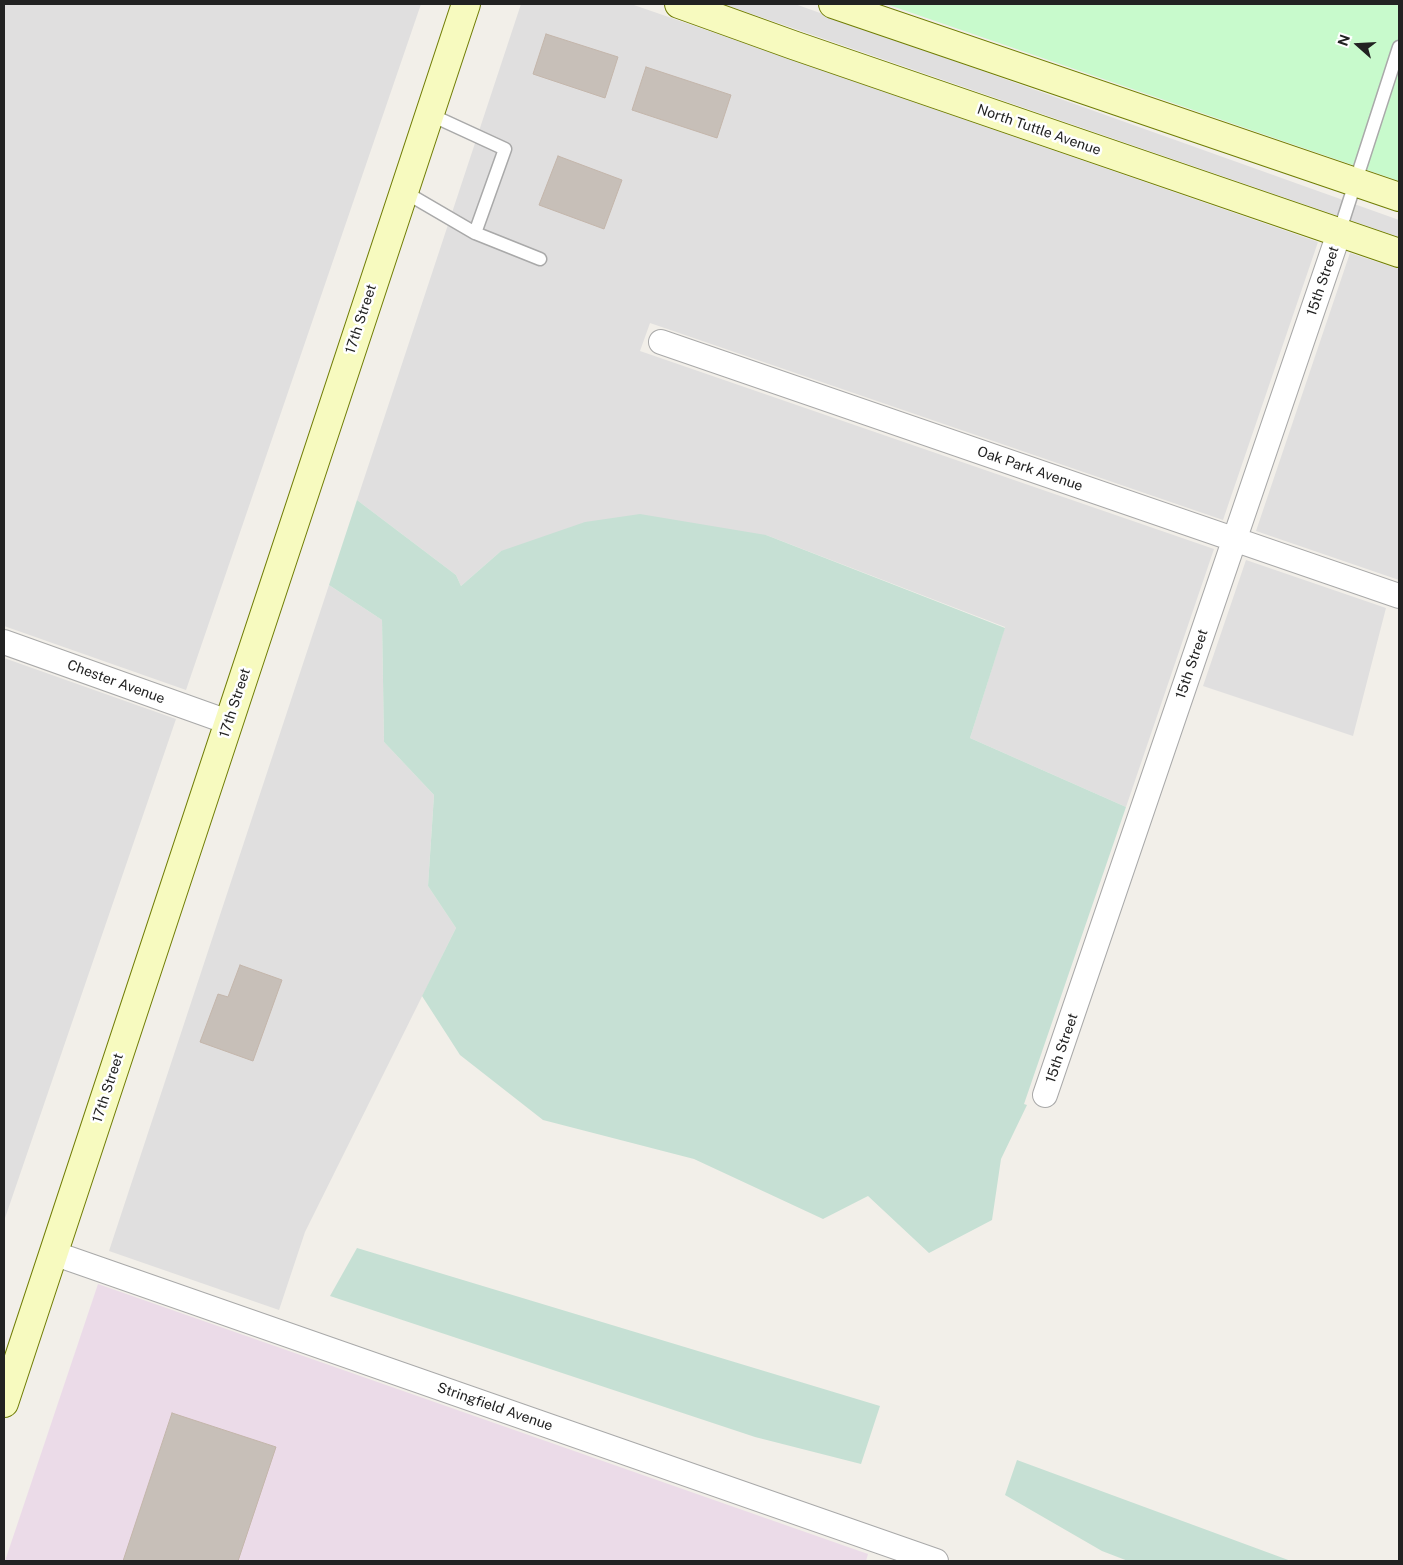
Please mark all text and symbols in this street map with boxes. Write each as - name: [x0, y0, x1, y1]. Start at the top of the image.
- north arrow: [1333, 20, 1383, 70]
- text: N: [1334, 32, 1353, 48]
- street label: North Tuttle Avenue: [975, 101, 1103, 159]
- street label: 15th Street: [1303, 244, 1343, 318]
- street label: 17th Street: [342, 282, 380, 356]
- street label: Oak Park Avenue: [975, 443, 1085, 495]
- street label: 15th Street: [1172, 627, 1212, 701]
- street label: Chester Avenue: [65, 657, 167, 707]
- street label: 17th Street: [216, 666, 254, 740]
- street label: 15th Street: [1042, 1011, 1082, 1085]
- street label: 17th Street: [89, 1051, 127, 1125]
- street label: Stringfield Avenue: [435, 1379, 555, 1435]

